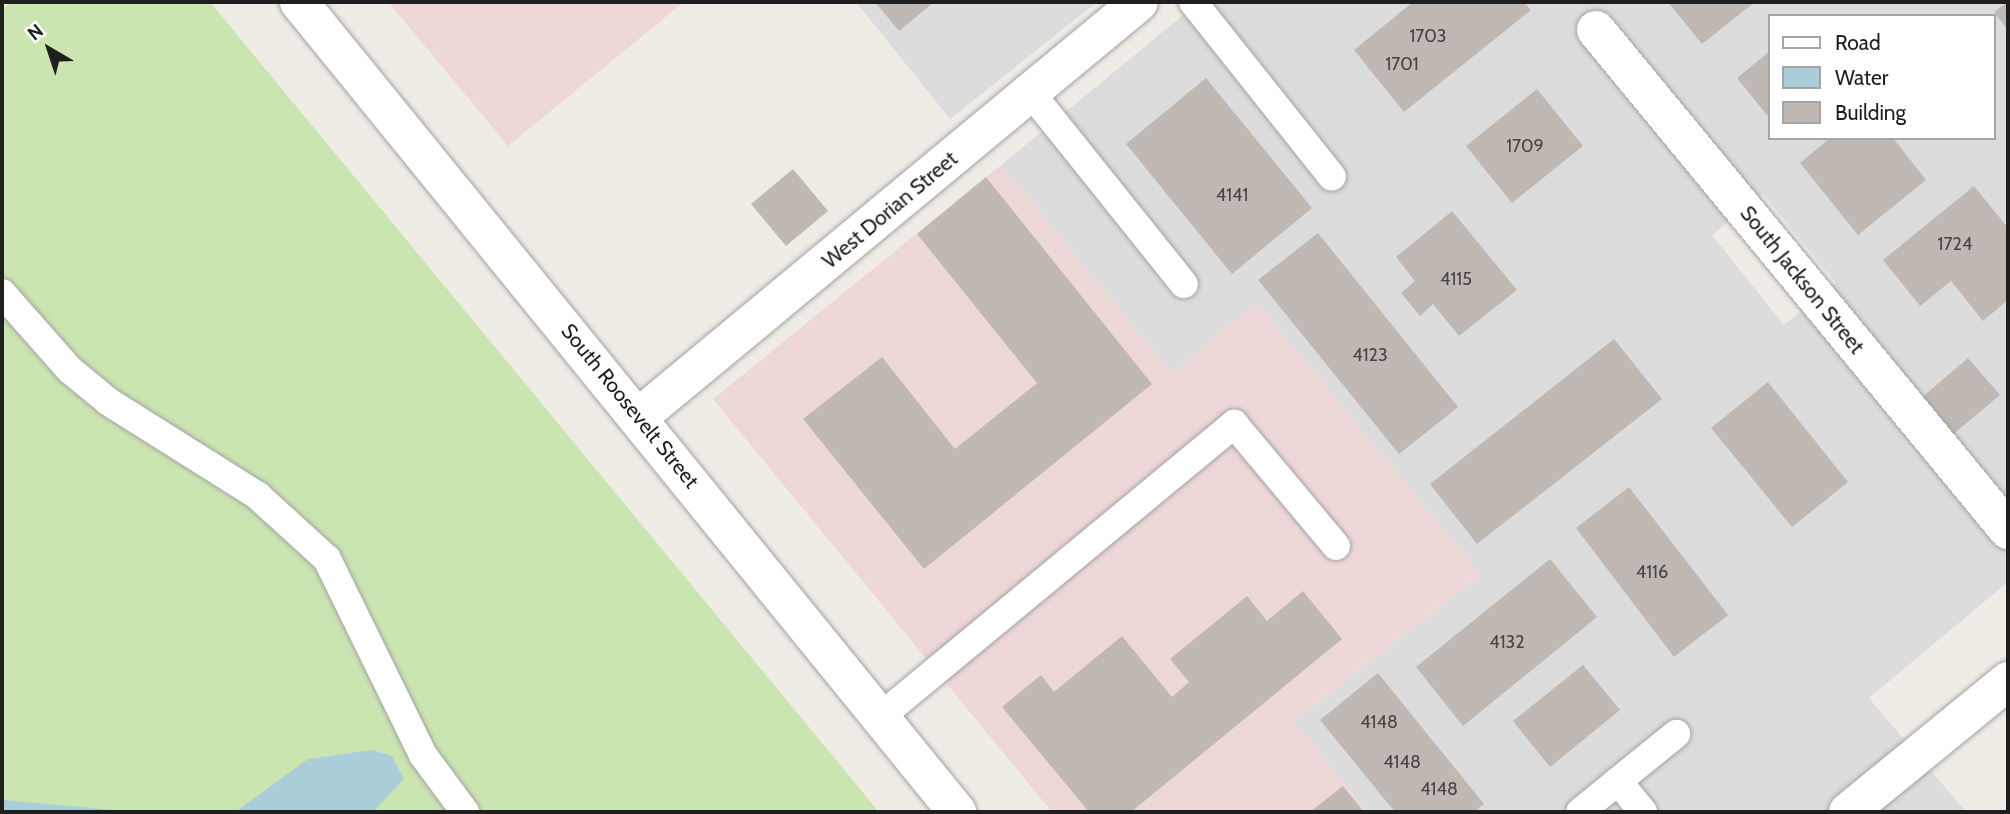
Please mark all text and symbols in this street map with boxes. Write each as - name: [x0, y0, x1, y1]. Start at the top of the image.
- north arrow: [14, 14, 84, 84]
- legend: [1769, 14, 1996, 140]
- text: N: [23, 19, 48, 45]
- house number: 1703: [1409, 25, 1447, 47]
- text: Road: [1835, 30, 1881, 55]
- house number: 1701: [1385, 53, 1419, 75]
- text: Water: [1835, 65, 1888, 90]
- text: Building: [1835, 100, 1906, 125]
- house number: 1709: [1506, 135, 1544, 157]
- street label: West Dorian Street: [817, 146, 963, 274]
- house number: 4141: [1216, 184, 1248, 206]
- street label: South Jackson Street: [1735, 201, 1869, 359]
- house number: 1724: [1938, 233, 1972, 255]
- house number: 4115: [1440, 268, 1472, 290]
- street label: South Roosevelt Street: [556, 319, 704, 493]
- house number: 4123: [1352, 344, 1388, 366]
- house number: 4116: [1636, 561, 1668, 583]
- house number: 4132: [1489, 631, 1525, 653]
- house number: 4148: [1360, 711, 1398, 733]
- house number: 4148: [1383, 751, 1421, 773]
- house number: 4148: [1420, 778, 1458, 800]

